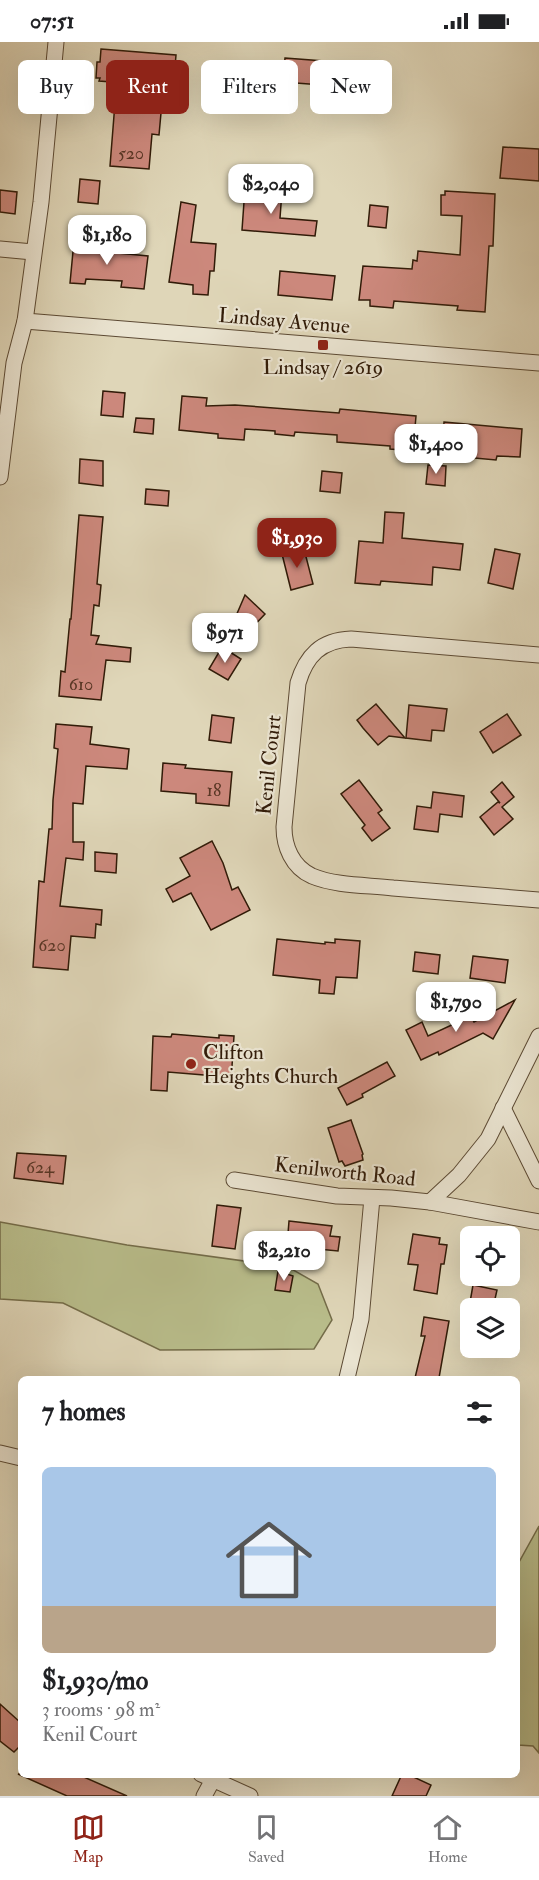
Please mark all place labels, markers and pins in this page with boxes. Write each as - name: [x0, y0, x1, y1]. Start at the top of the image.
- pin: $2,040: [222, 164, 320, 215]
- pin: $1,180: [58, 215, 156, 266]
- marker: Lindsay / 2619: [316, 338, 330, 352]
- place label: Lindsay / 2619: [263, 354, 383, 381]
- pin: $1,400: [387, 424, 485, 475]
- pin: $1,930: [248, 518, 346, 569]
- pin: $971: [189, 613, 261, 664]
- pin: $1,790: [407, 982, 505, 1033]
- place label: Clifton Heights Church: [203, 1039, 338, 1090]
- marker: Clifton Heights Church: [184, 1057, 198, 1071]
- pin: $2,210: [235, 1231, 333, 1282]

